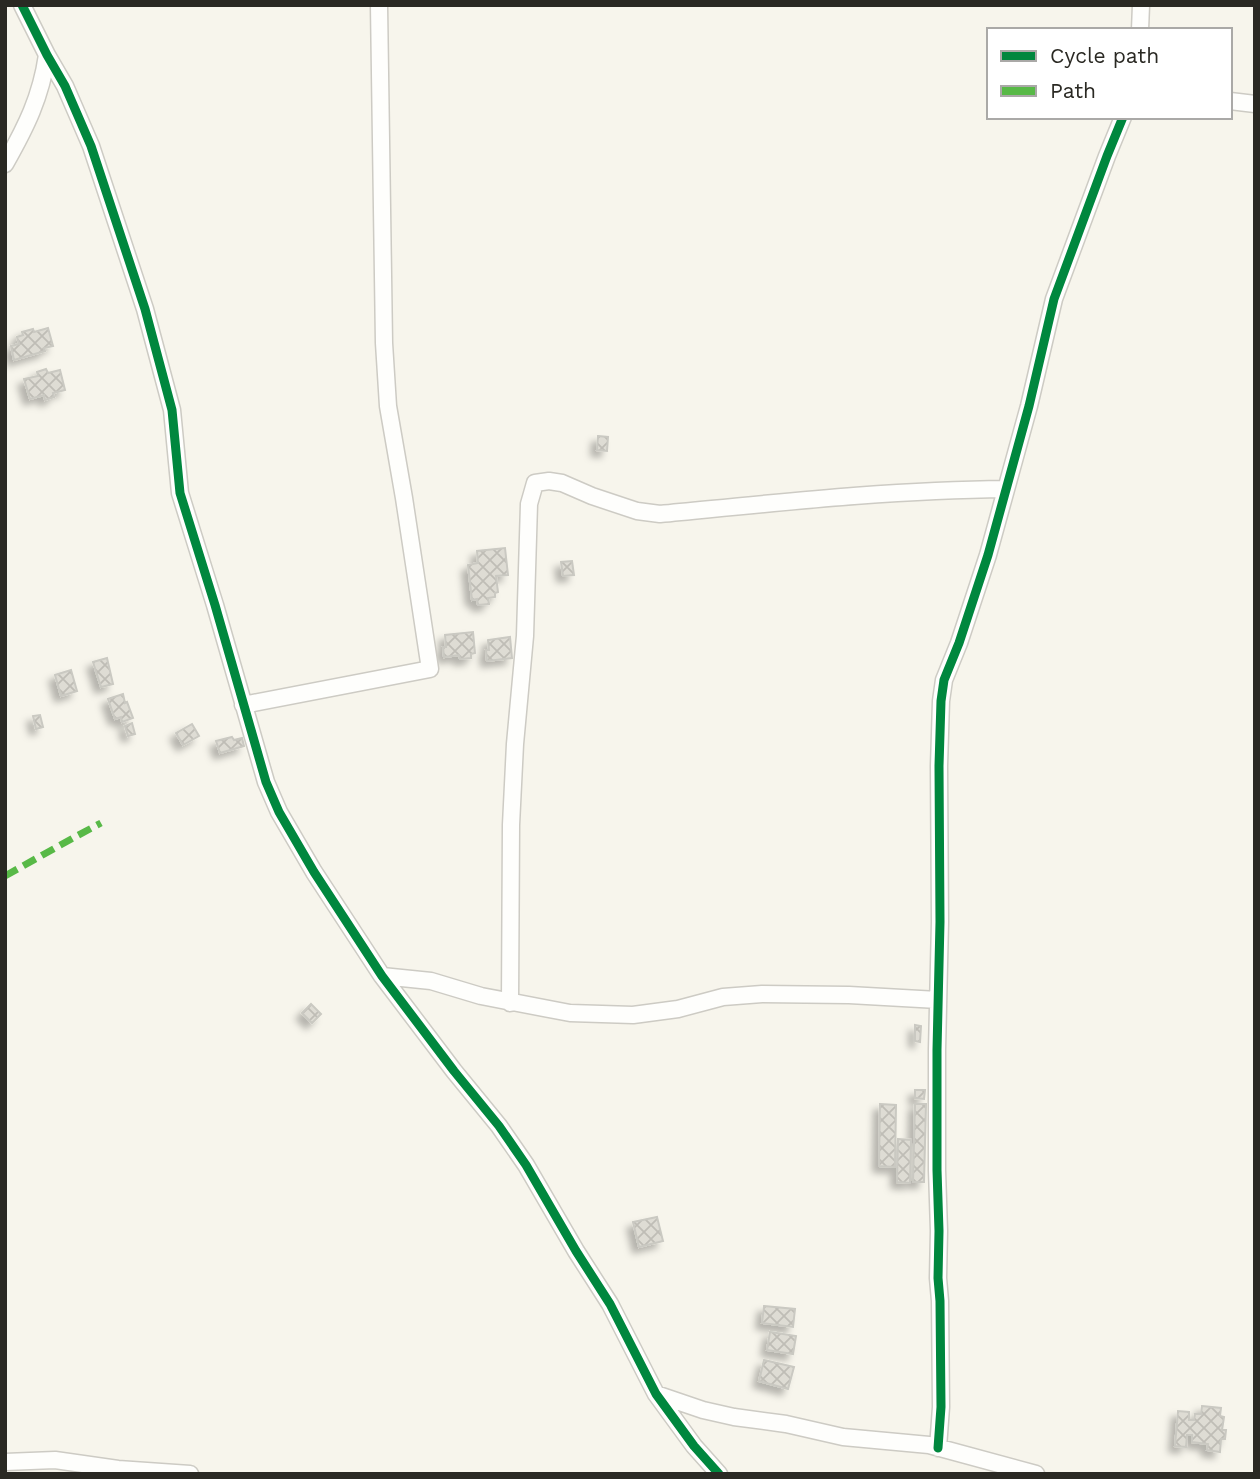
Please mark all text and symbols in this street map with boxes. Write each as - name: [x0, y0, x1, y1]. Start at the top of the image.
- legend: [987, 28, 1232, 119]
- text: Cycle path: [1050, 43, 1159, 68]
- text: Path: [1050, 78, 1096, 103]

